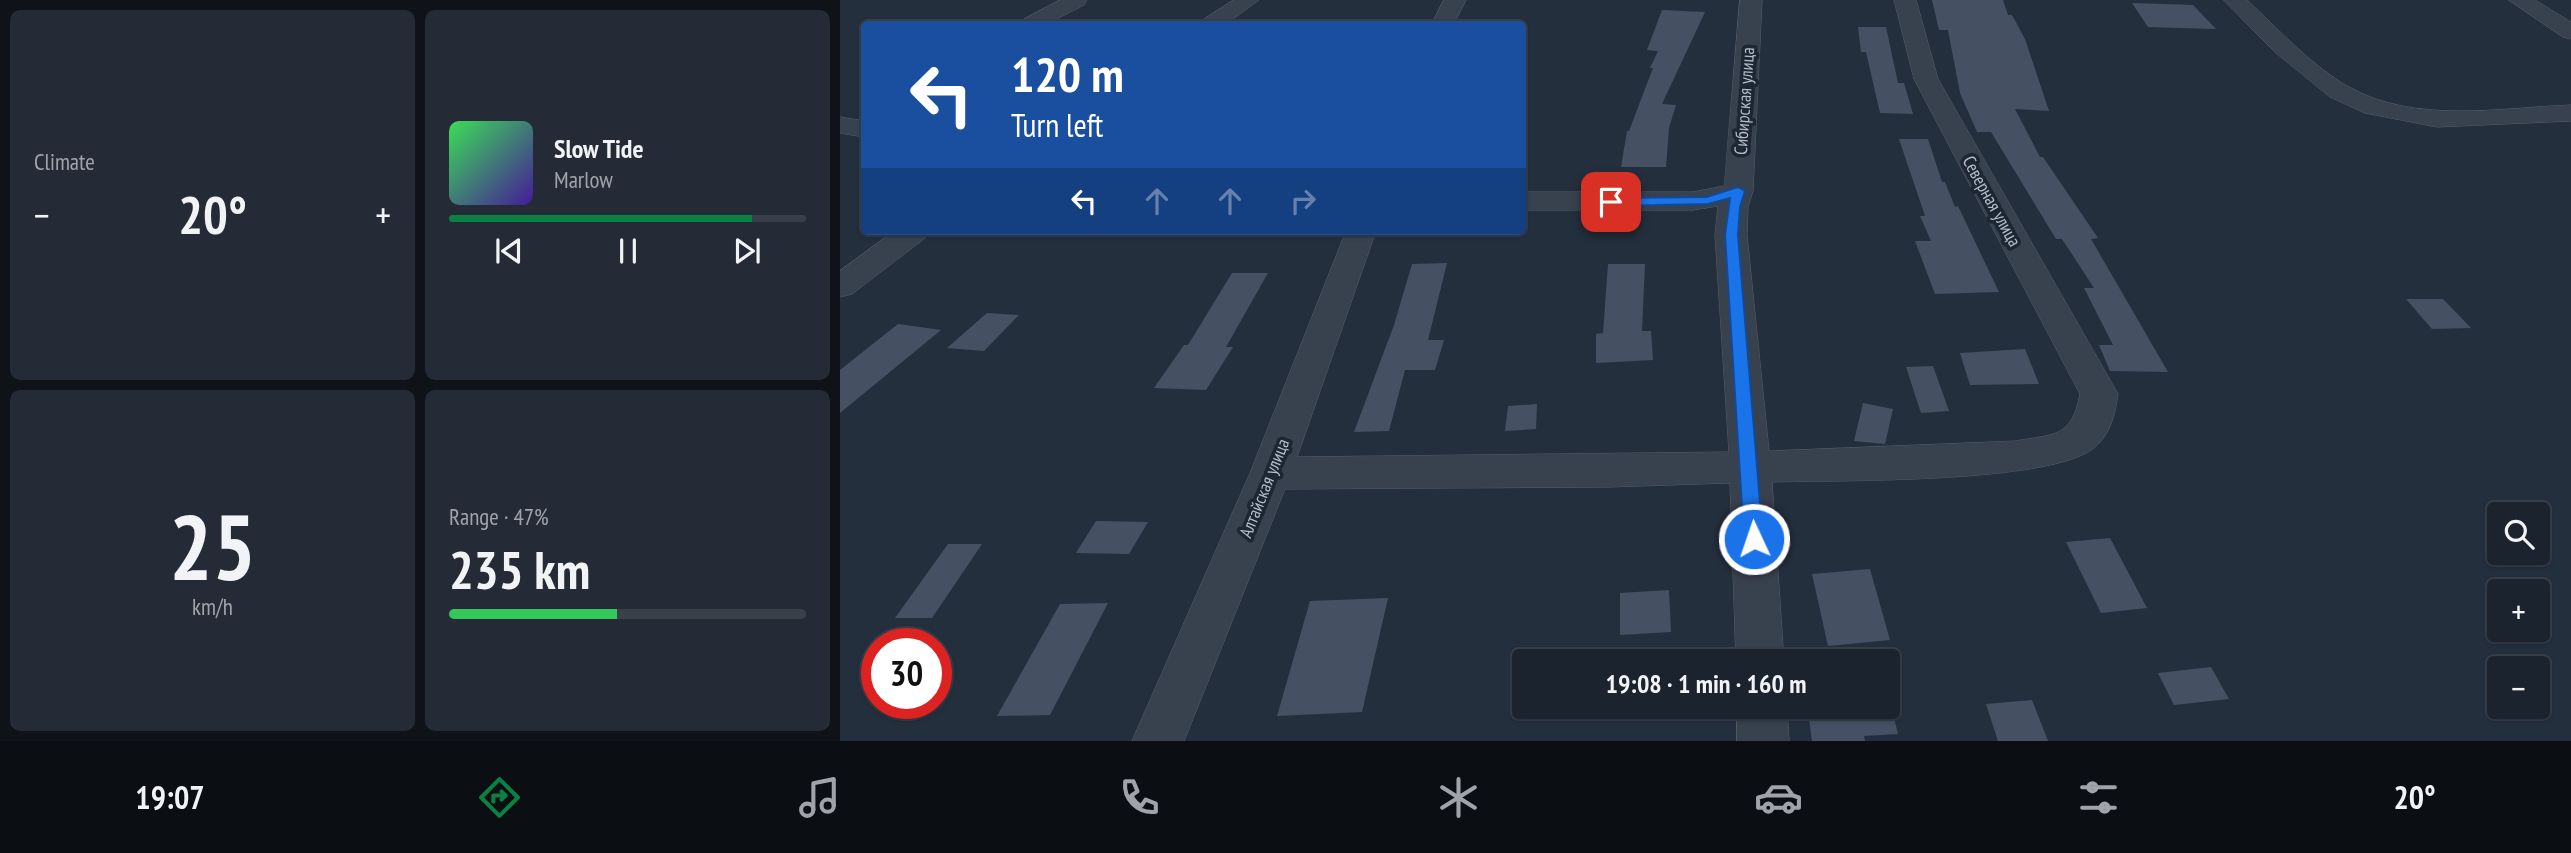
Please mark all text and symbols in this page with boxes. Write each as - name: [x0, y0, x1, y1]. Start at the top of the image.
- text: 120 m: [1011, 42, 1124, 106]
- street label: Сибирская улица: [1729, 46, 1759, 156]
- icon: left: [896, 49, 987, 140]
- text: Turn left: [1011, 104, 1103, 146]
- text: Slow Tide: [554, 132, 644, 165]
- text: Climate: [34, 147, 95, 176]
- street label: Северная улица: [1958, 152, 2026, 250]
- text: Marlow: [554, 165, 613, 194]
- pin: [1581, 172, 1641, 232]
- text: 20°: [178, 181, 247, 248]
- icon: left: [1065, 182, 1103, 220]
- icon: ahead: [1138, 182, 1176, 220]
- icon: ahead: [1211, 182, 1249, 220]
- icon: right: [1284, 182, 1322, 220]
- icon: arrive: [1592, 183, 1630, 221]
- text: −: [34, 190, 50, 239]
- text: +: [375, 190, 391, 239]
- icon: previous: [490, 232, 528, 270]
- icon: pause: [609, 232, 647, 270]
- icon: next: [728, 232, 766, 270]
- street label: Алтайская улица: [1234, 435, 1294, 541]
- text: 25: [169, 487, 256, 605]
- text: Range · 47%: [449, 502, 549, 531]
- position arrow: [1717, 502, 1791, 576]
- map controls: [2487, 502, 2550, 719]
- button: search: [2487, 502, 2550, 565]
- text: 235 km: [449, 536, 590, 603]
- button: +: [2487, 579, 2550, 642]
- text: km/h: [192, 592, 233, 621]
- speed limit sign: 30: [861, 628, 952, 719]
- button: −: [2487, 656, 2550, 719]
- text: 19:08 · 1 min · 160 m: [1606, 667, 1806, 700]
- icon: directions: [475, 773, 524, 822]
- icon: music: [795, 773, 844, 822]
- icon: phone: [1115, 773, 1164, 822]
- icon: climate: [1434, 773, 1483, 822]
- icon: car: [1754, 773, 1803, 822]
- icon: filters: [2074, 773, 2123, 822]
- text: 19:07: [135, 776, 205, 818]
- text: 20°: [2393, 776, 2436, 818]

